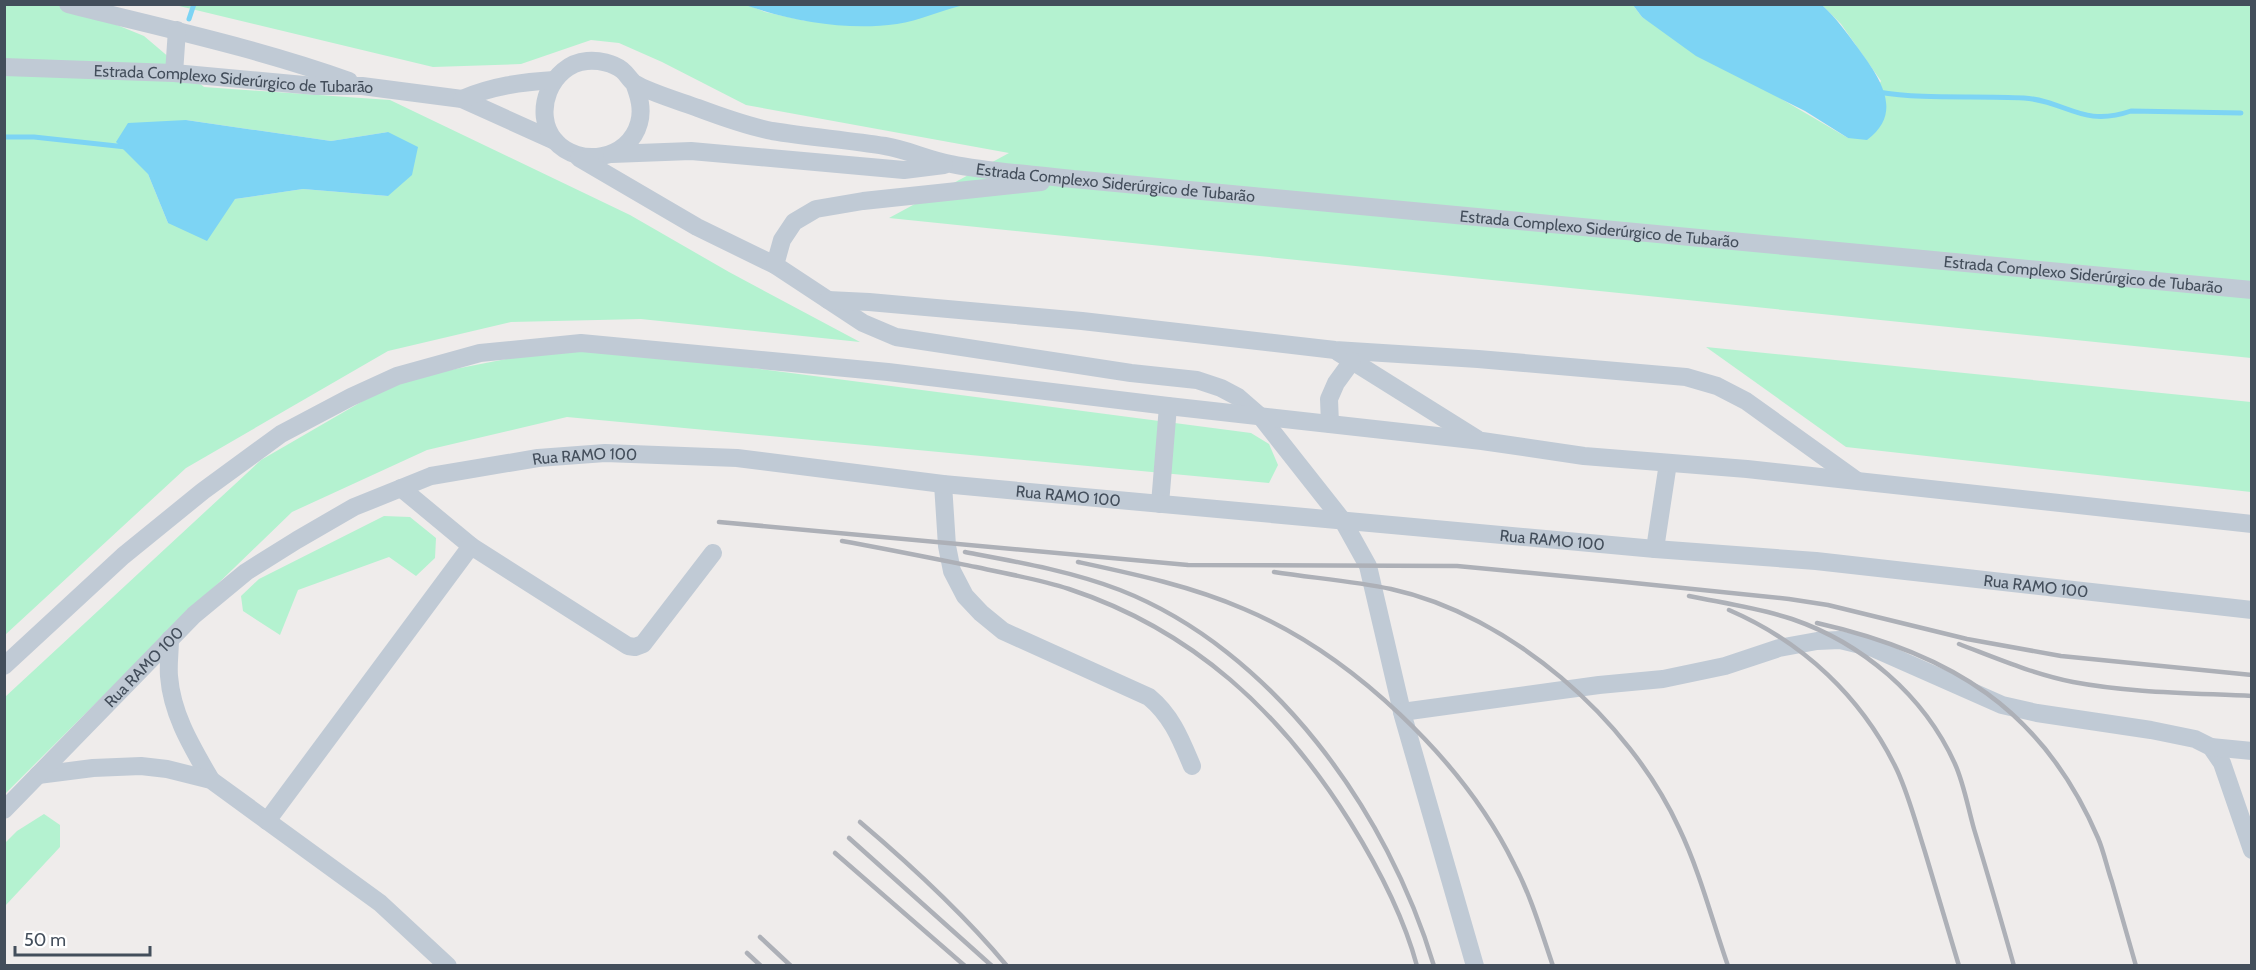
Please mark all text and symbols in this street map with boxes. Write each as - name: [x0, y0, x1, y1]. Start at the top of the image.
- street label: Estrada Complexo Siderúrgico de Tubarão: [93, 61, 375, 97]
- street label: Estrada Complexo Siderúrgico de Tubarão: [975, 159, 1256, 206]
- street label: Estrada Complexo Siderúrgico de Tubarão: [1459, 206, 1740, 251]
- street label: Estrada Complexo Siderúrgico de Tubarão: [1943, 252, 2224, 297]
- street label: Rua RAMO 100: [531, 443, 637, 468]
- street label: Rua RAMO 100: [1015, 481, 1121, 510]
- street label: Rua RAMO 100: [1499, 525, 1605, 554]
- street label: Rua RAMO 100: [1983, 570, 2089, 601]
- street label: Rua RAMO 100: [100, 622, 187, 711]
- scale bar: [15, 919, 150, 957]
- text: 50 m: [24, 929, 66, 951]

